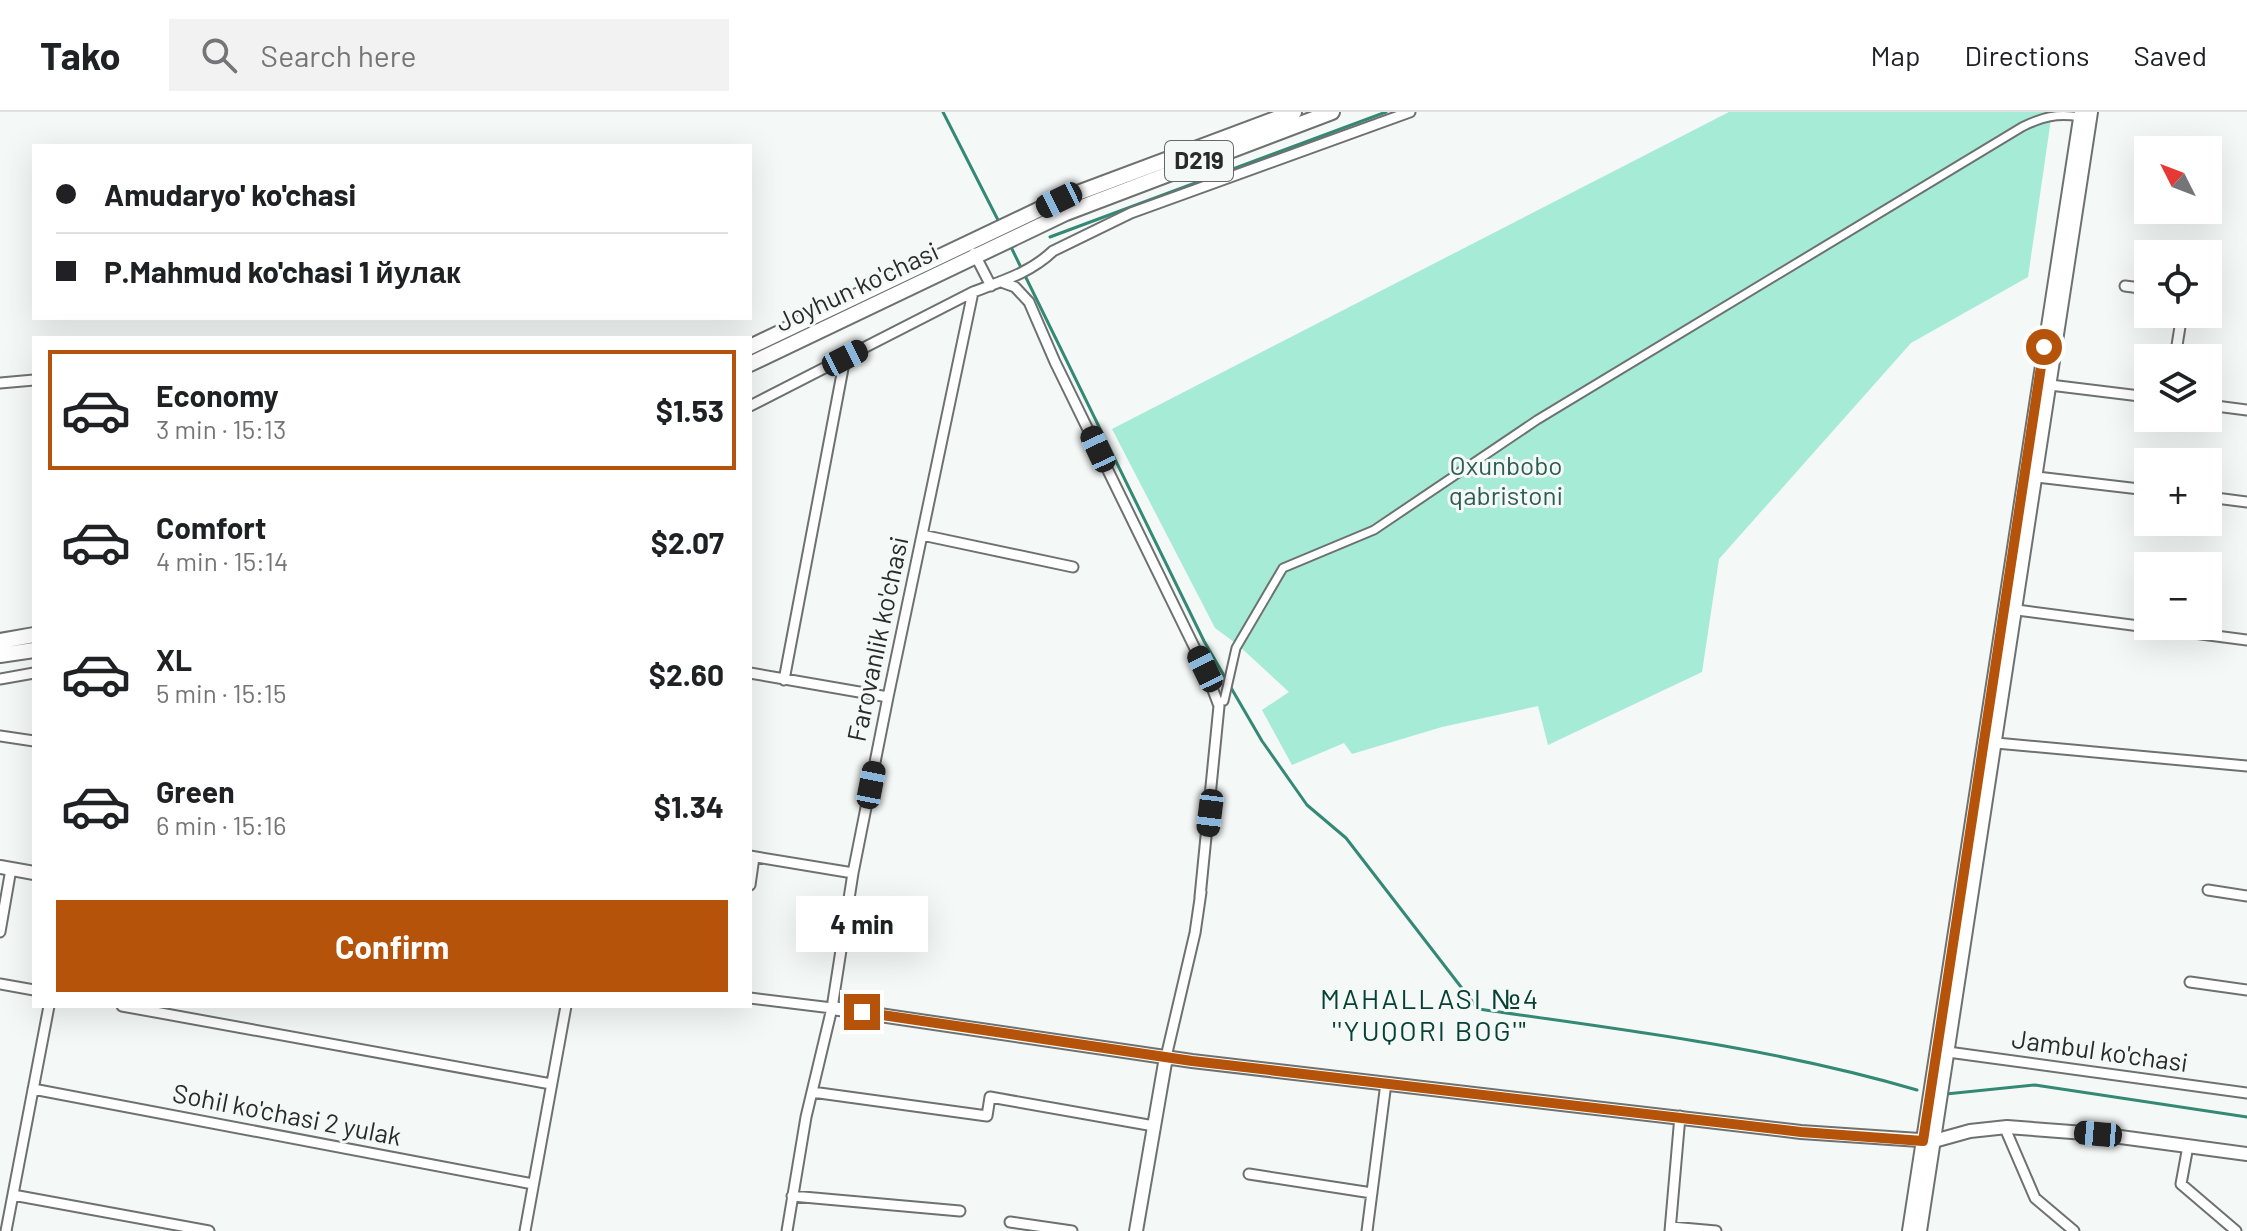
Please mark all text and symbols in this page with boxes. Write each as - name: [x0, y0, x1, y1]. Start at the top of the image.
- search box: [169, 19, 729, 91]
- text: Tako: [40, 32, 121, 78]
- icon: search: [197, 33, 241, 77]
- text: Search here: [261, 37, 417, 73]
- text: Map: [1871, 38, 1920, 72]
- text: Directions: [1964, 38, 2090, 72]
- text: Saved: [2134, 38, 2207, 72]
- north arrow: [2134, 136, 2222, 224]
- map controls: [2134, 136, 2222, 640]
- road number: D219: [1165, 141, 1233, 181]
- text: Amudaryo' ko'chasi: [104, 176, 356, 212]
- car: [1032, 179, 1086, 221]
- street label: Joyhun ko'chasi: [770, 234, 943, 337]
- button: locate: [2134, 240, 2222, 328]
- text: P.Mahmud ko'chasi 1 йулак: [104, 253, 461, 289]
- route start: [2026, 329, 2062, 365]
- car: [818, 336, 872, 380]
- button: layers: [2134, 344, 2222, 432]
- icon: car: [60, 374, 132, 446]
- text: Economy: [156, 377, 279, 413]
- text: $1.53: [656, 392, 724, 428]
- text: 3 min · 15:13: [156, 413, 286, 444]
- car: [1077, 422, 1119, 476]
- button: +: [2134, 448, 2222, 536]
- park label: Oxunbobo qabristoni: [1449, 449, 1563, 510]
- icon: car: [60, 506, 132, 578]
- text: Comfort: [156, 509, 266, 545]
- text: $2.07: [651, 524, 724, 560]
- street label: Farovanlik ko'chasi: [840, 533, 913, 744]
- text: 4 min · 15:14: [156, 545, 288, 576]
- button: −: [2134, 552, 2222, 640]
- icon: car: [60, 638, 132, 710]
- text: XL: [156, 641, 192, 677]
- car: [1184, 642, 1226, 696]
- text: $2.60: [649, 656, 724, 692]
- text: 5 min · 15:15: [156, 677, 286, 708]
- car: [855, 759, 887, 811]
- icon: car: [60, 770, 132, 842]
- text: Green: [156, 773, 235, 809]
- text: $1.34: [654, 788, 724, 824]
- car: [1195, 788, 1225, 838]
- text: 6 min · 15:16: [156, 809, 286, 840]
- callout: 4 min: [796, 896, 928, 952]
- button: Confirm: [56, 900, 728, 992]
- text: 4 min: [830, 908, 894, 939]
- district label: MAHALLASI №4 ''YUQORI BOG'": [1320, 981, 1540, 1047]
- route end: [844, 994, 880, 1030]
- street label: Jambul ko'chasi: [2010, 1022, 2190, 1077]
- street label: Sohil ko'chasi 2 yulak: [170, 1076, 404, 1151]
- car: [2073, 1120, 2123, 1148]

